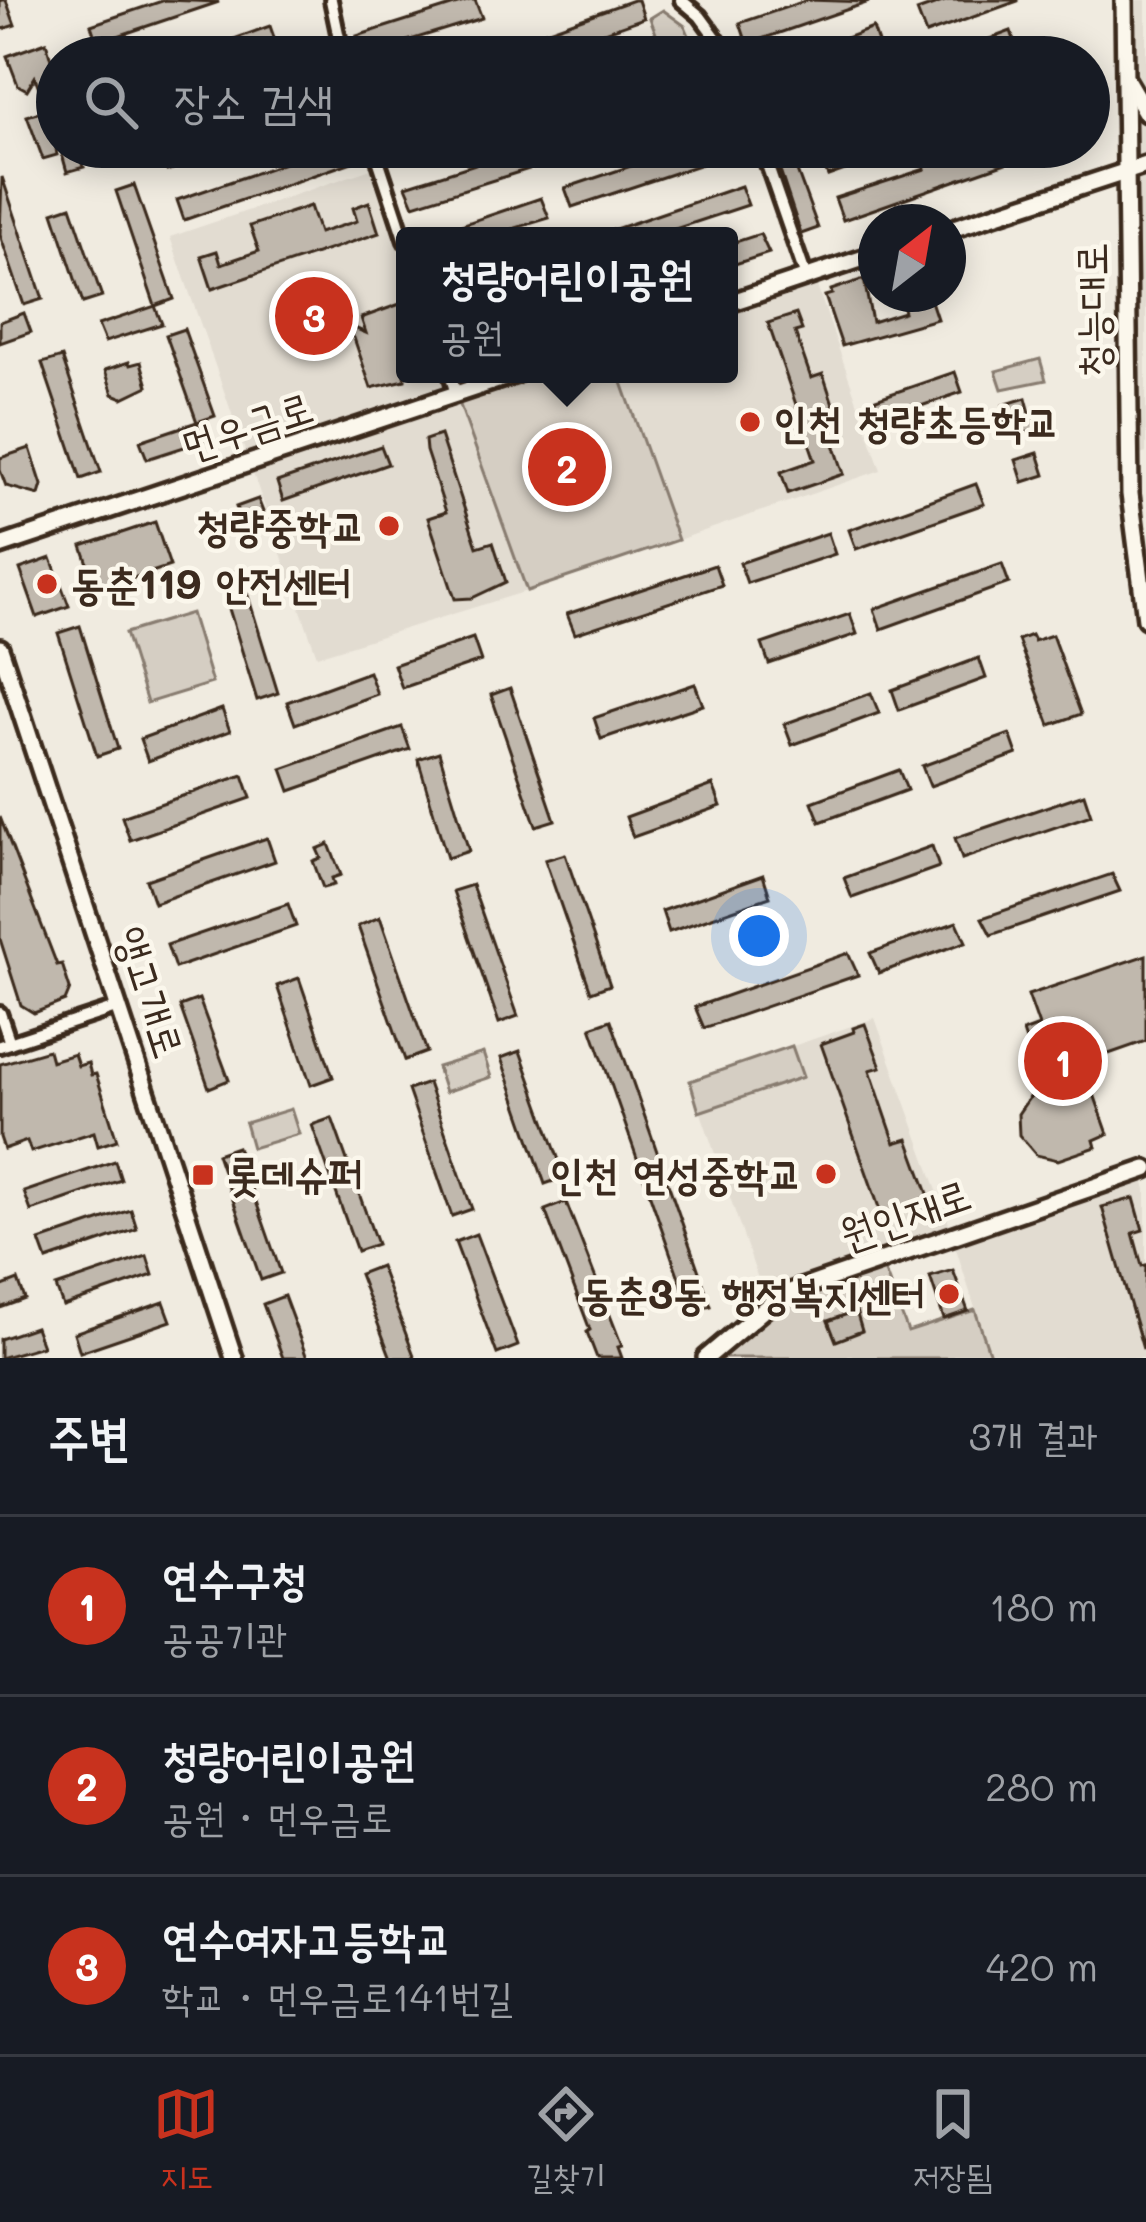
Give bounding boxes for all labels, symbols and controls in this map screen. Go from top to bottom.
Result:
search box [36,36,1110,168]
icon: search [78,69,144,135]
text: 장소 검색 [174,71,333,129]
north arrow [858,204,966,312]
popup [396,227,738,383]
street label: 청능대로 [1062,242,1119,378]
text: 청량어린이공원 [440,247,694,305]
pin: 3 [275,271,353,361]
text: 공원 [440,309,503,360]
street label: 먼우금로 [174,378,319,472]
place label: 인천 청량초등학교 [774,393,1060,448]
marker: 인천 청량초등학교 [737,409,763,435]
pin: 2 [528,422,606,512]
place label: 청량중학교 [196,497,365,552]
marker: 청량중학교 [376,513,402,539]
place label: 동춘119 안전센터 [71,555,351,610]
marker: 동춘119 안전센터 [34,571,60,597]
your location [729,906,789,966]
street label: 앵고개로 [104,919,198,1064]
pin: 1 [1024,1016,1102,1106]
place label: 인천 연성중학교 [550,1145,802,1200]
place label: 롯데슈퍼 [227,1146,362,1201]
marker: 인천 연성중학교 [813,1161,839,1187]
marker: 롯데슈퍼 [190,1162,216,1188]
street label: 원인재로 [832,1165,977,1261]
place label: 동춘3동 행정복지센터 [581,1265,925,1320]
marker: 동춘3동 행정복지센터 [936,1281,962,1307]
text: 주변 [48,1401,130,1468]
text: 3개 결과 [969,1409,1098,1460]
text: 연수구청 [162,1548,307,1606]
text: 1 [78,1580,96,1631]
text: 180 m [989,1580,1098,1631]
text: 공공기관 [162,1610,288,1661]
text: 청량어린이공원 [162,1728,415,1786]
text: 2 [76,1760,98,1811]
text: 280 m [985,1760,1098,1811]
text: 공원 · 먼우금로 [162,1790,392,1841]
text: 연수여자고등학교 [162,1908,452,1966]
text: 3 [75,1940,99,1991]
text: 420 m [986,1940,1098,1991]
text: 학교 · 먼우금로141번길 [162,1970,513,2021]
tab: 지도 [153,2081,219,2199]
tab: 길찾기 [526,2081,606,2199]
tab: 저장됨 [913,2081,993,2199]

